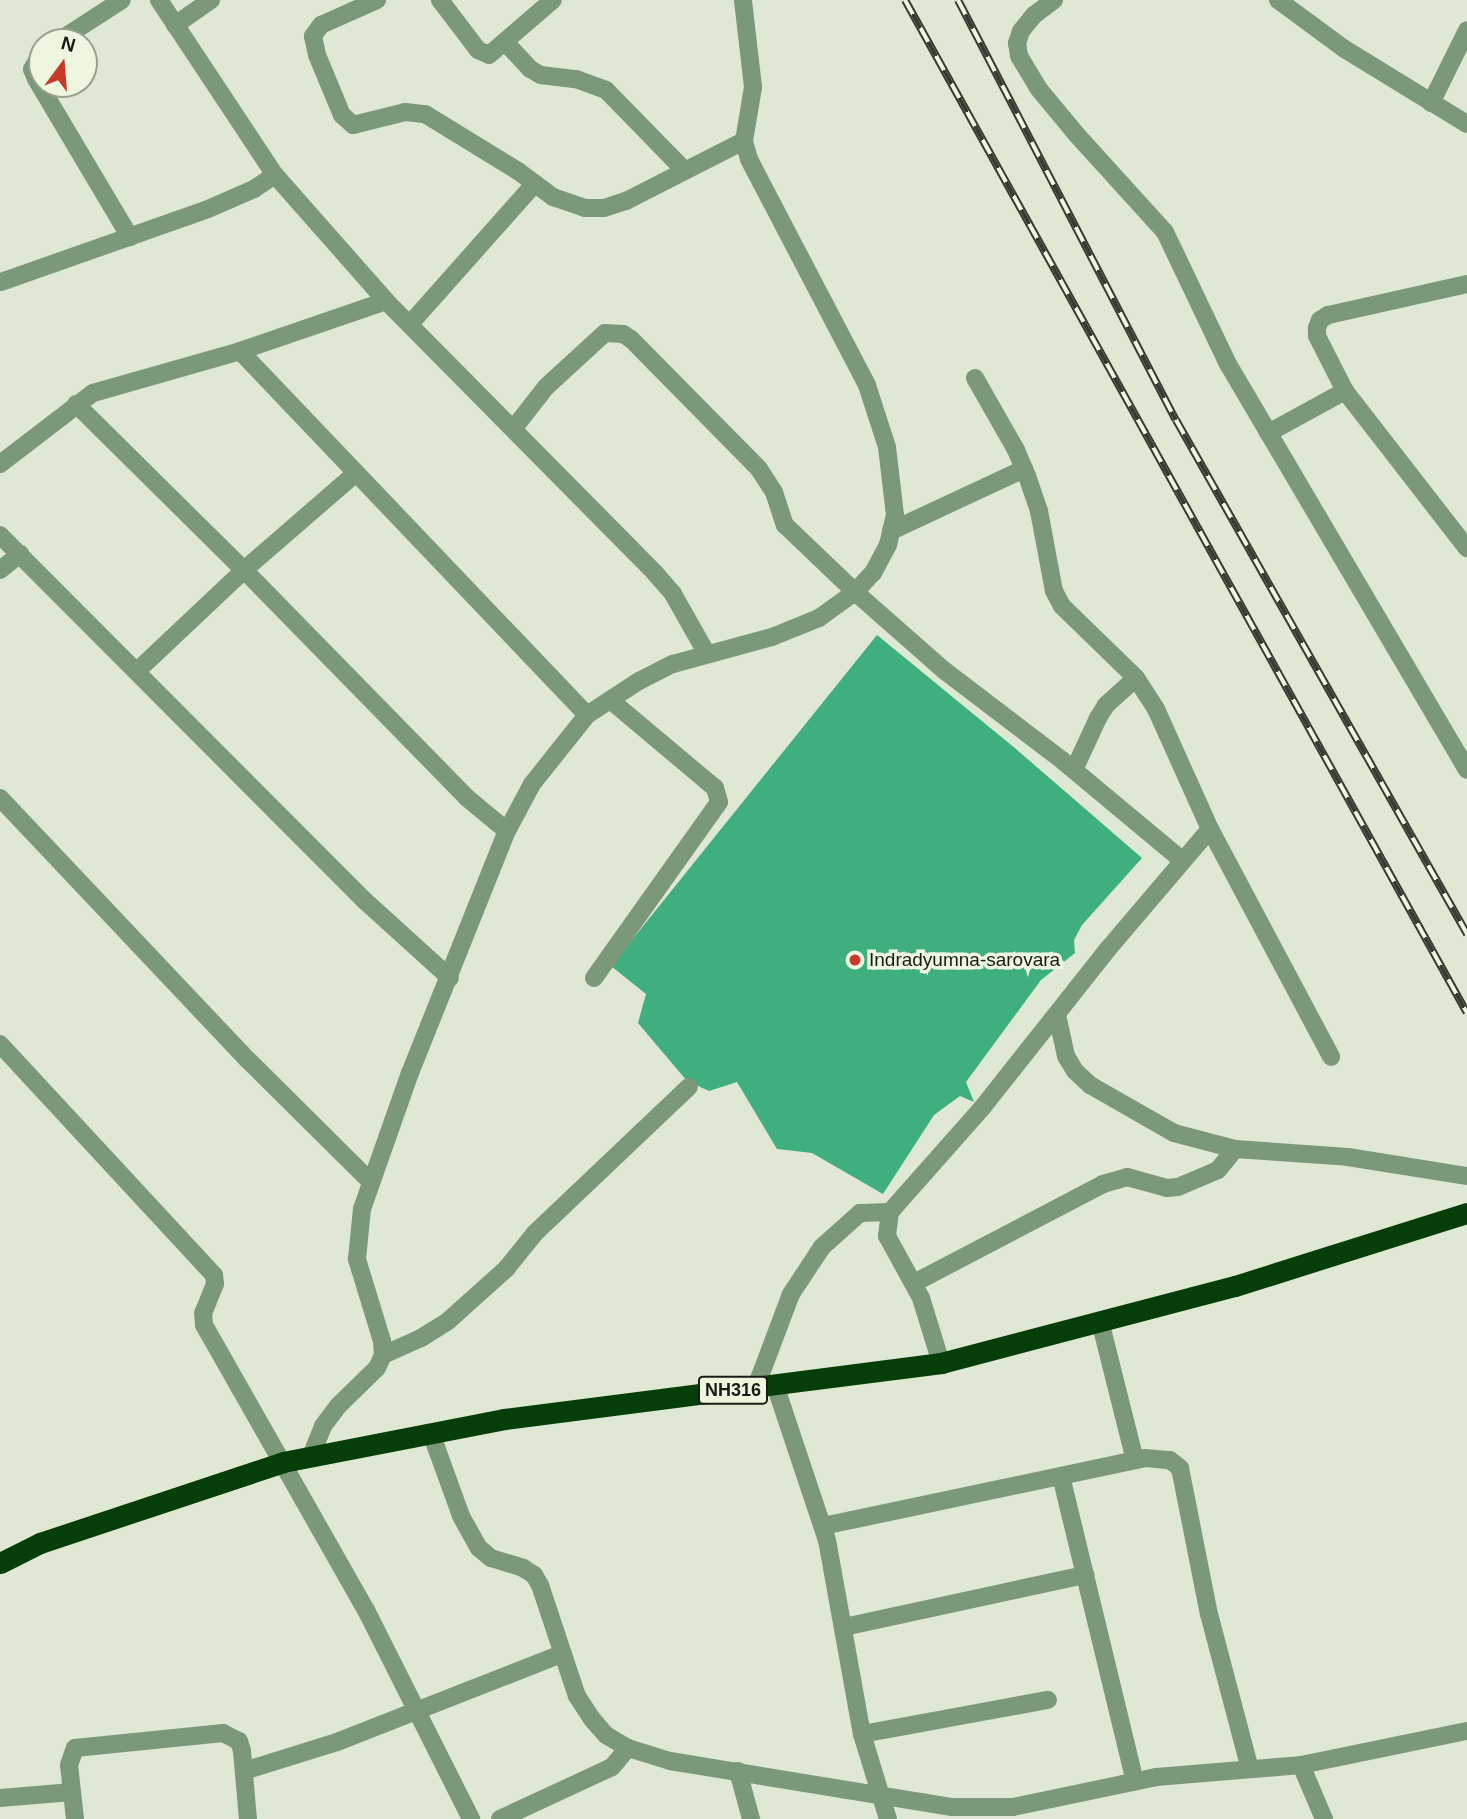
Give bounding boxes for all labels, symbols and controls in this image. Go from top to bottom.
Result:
north arrow [28,28,98,98]
text: N [59,32,78,56]
place label: Indradyumna-sarovara [869,949,1060,971]
marker: Indradyumna-sarovara [847,952,863,968]
road number: NH316 [696,1376,770,1405]

